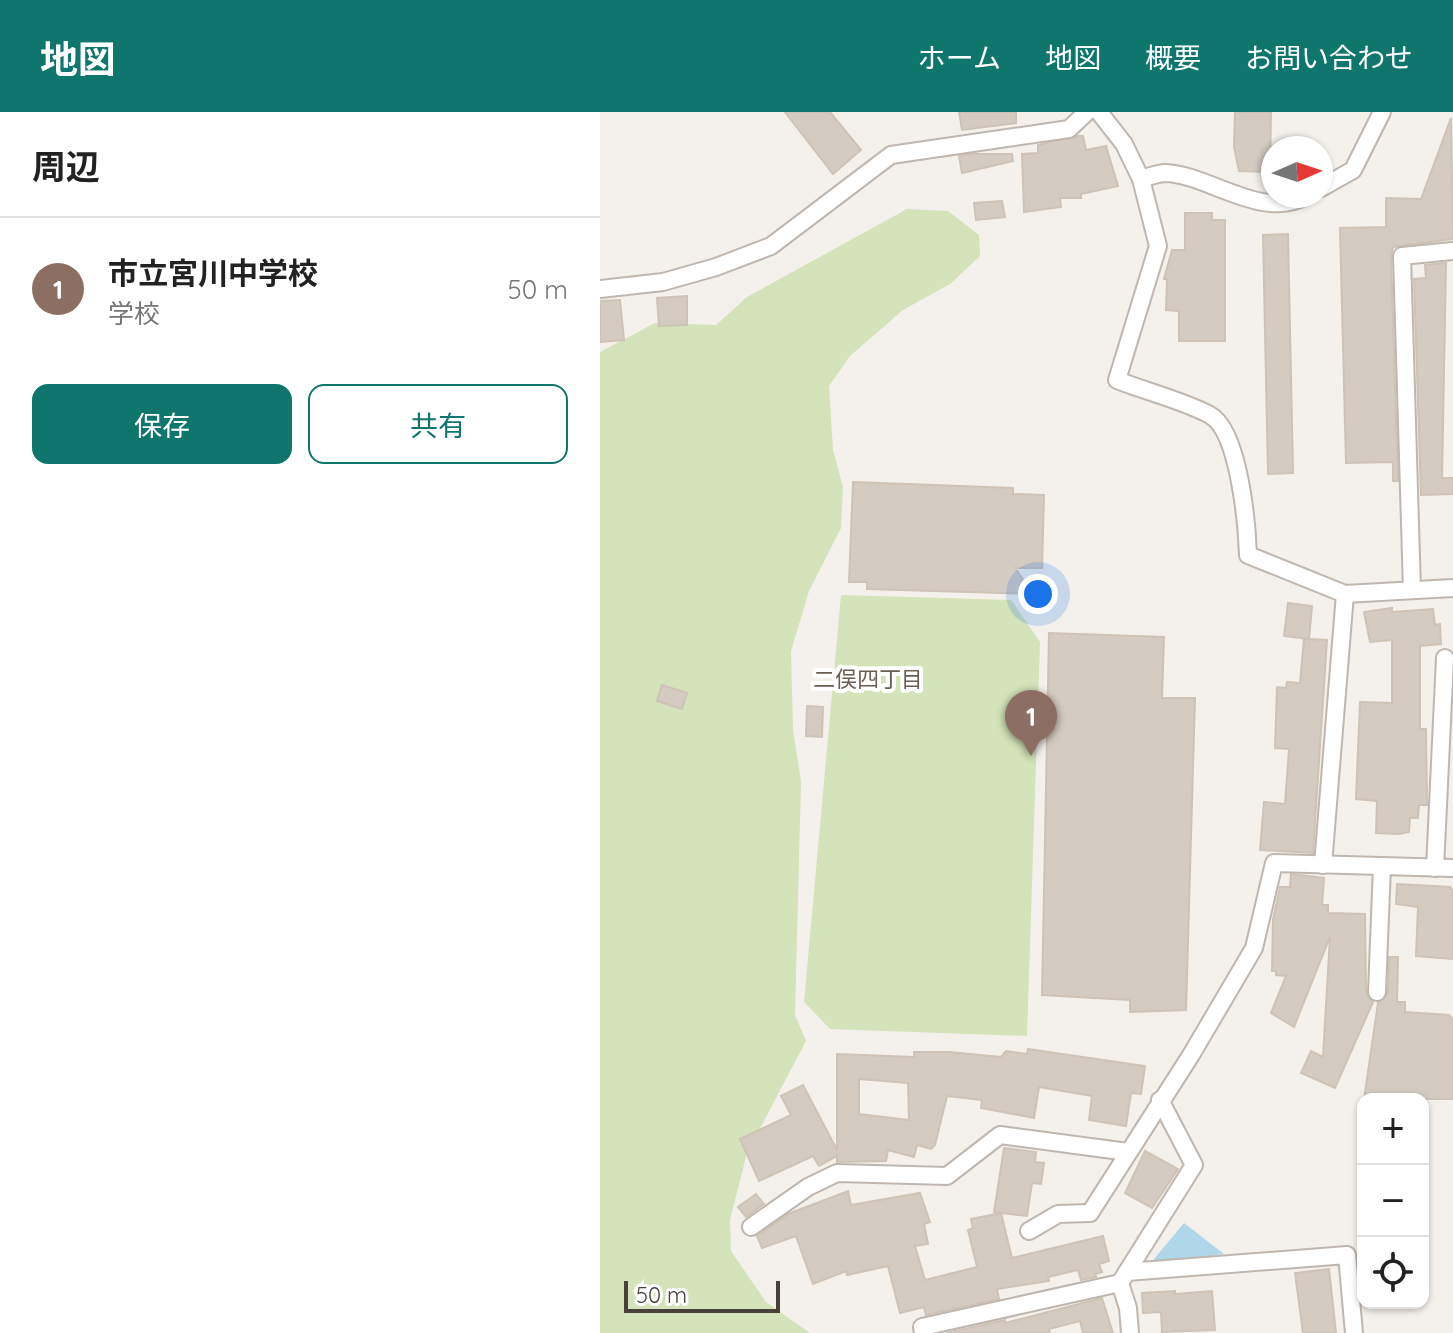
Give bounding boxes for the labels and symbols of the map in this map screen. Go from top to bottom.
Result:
north arrow [1261,136,1333,208]
your location [1018,574,1058,614]
district label: 二俣四丁目 [813,665,923,693]
pin: 1 [1005,690,1057,756]
scale bar [624,1277,780,1313]

